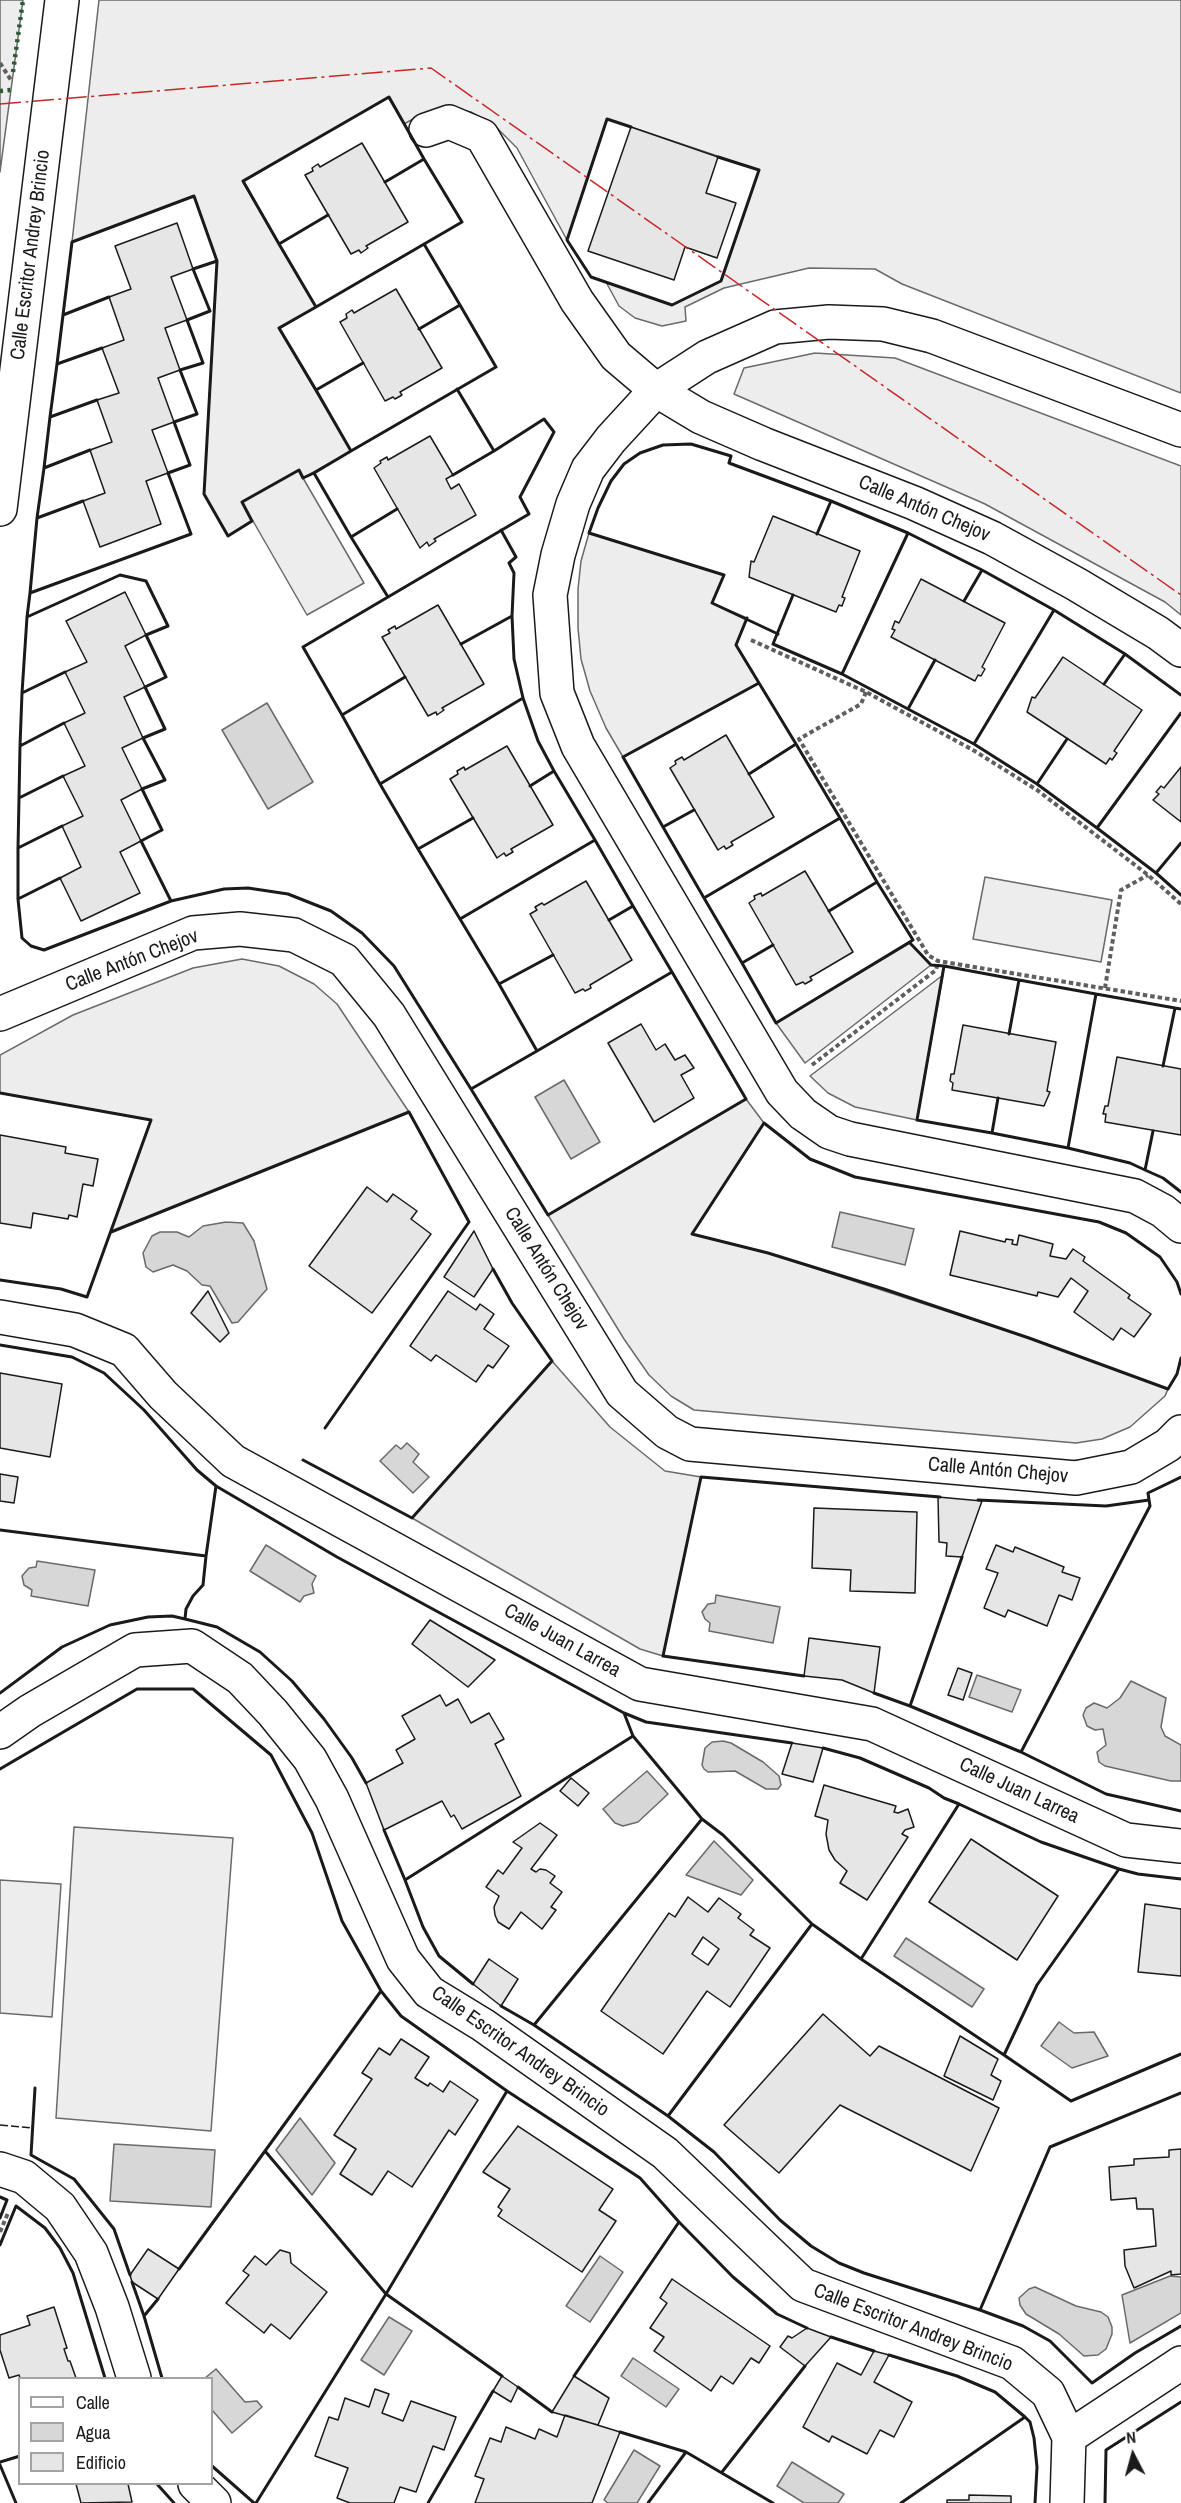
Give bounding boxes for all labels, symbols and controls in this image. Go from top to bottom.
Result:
street label: Calle Escritor Andrey Brincio [6,149,56,361]
street label: Calle Antón Chejov [855,471,993,547]
street label: Calle Antón Chejov [62,925,202,997]
street label: Calle Antón Chejov [499,1203,593,1335]
street label: Calle Antón Chejov [927,1453,1069,1489]
street label: Calle Juan Larrea [500,1599,624,1683]
street label: Calle Juan Larrea [955,1753,1083,1829]
street label: Calle Escritor Andrey Brincio [427,1982,613,2122]
street label: Calle Escritor Andrey Brincio [810,2279,1016,2377]
legend [18,2377,213,2485]
text: Calle [76,2390,110,2415]
text: Agua [76,2420,110,2445]
north arrow [1103,2425,1163,2485]
text: N [1125,2426,1137,2449]
text: Edificio [76,2450,126,2475]

